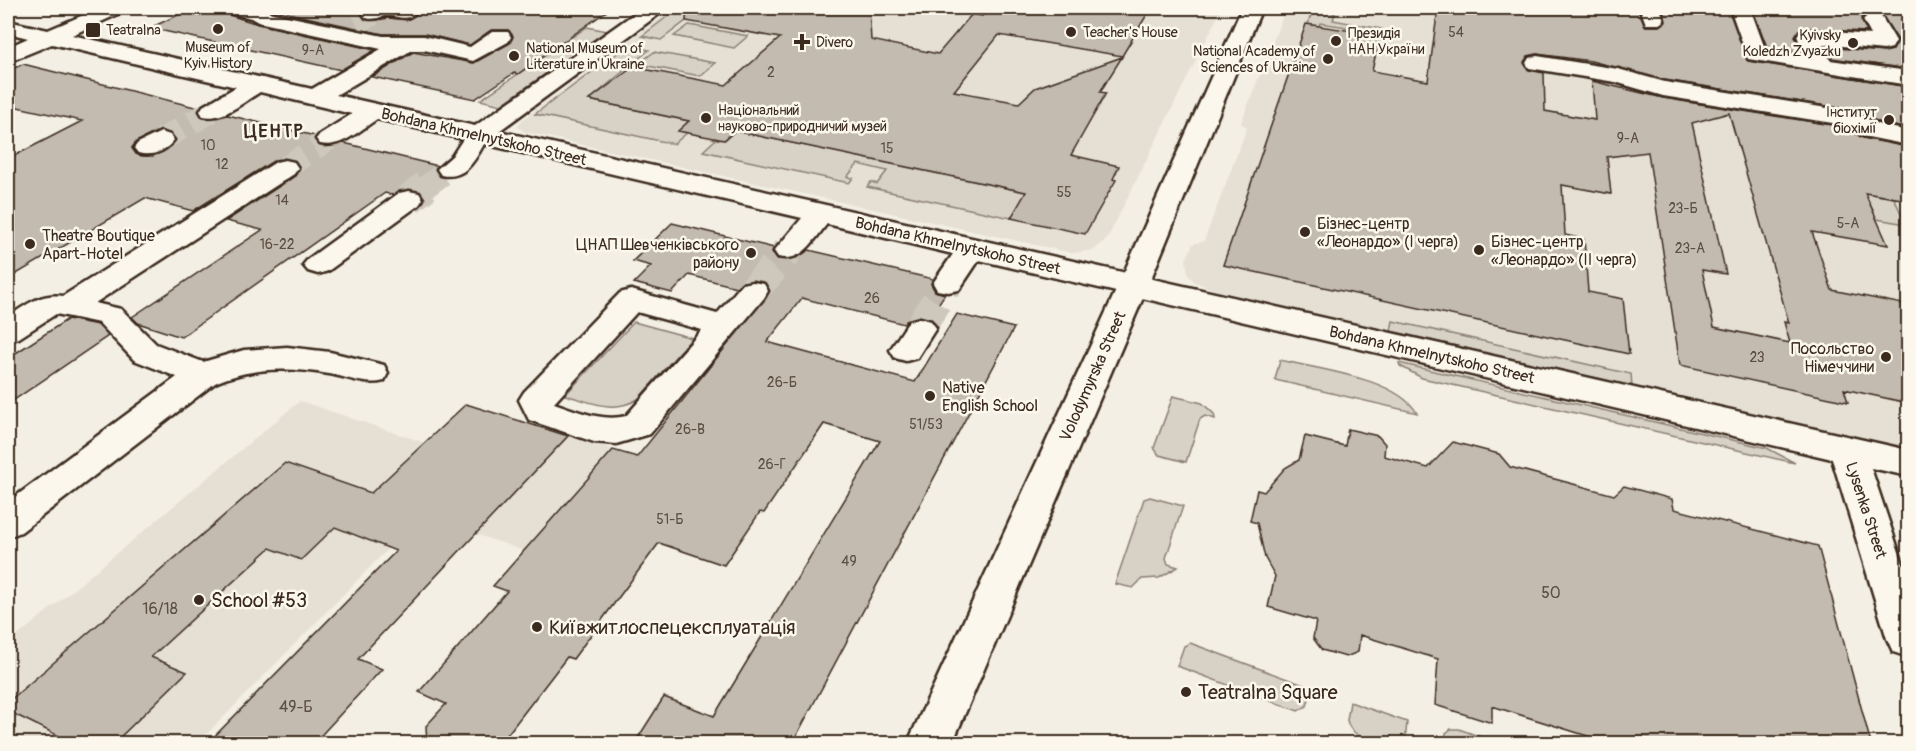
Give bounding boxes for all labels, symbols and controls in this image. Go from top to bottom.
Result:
marker: Teatralna [84,21,102,39]
place label: Teatralna [106,22,161,39]
marker: Museum of Kyiv History [211,22,225,36]
place label: Teacher's House [1083,24,1178,41]
house number: 54 [1448,24,1464,41]
marker: Teacher's House [1064,25,1078,39]
place label: Президія НАН України [1348,25,1425,58]
place label: Kyivsky Koledzh Zvyazku [1743,27,1841,60]
marker: Divero [793,33,811,51]
place label: Divero [816,34,854,51]
marker: Президія НАН України [1329,34,1343,48]
marker: Kyivsky Koledzh Zvyazku [1846,36,1860,50]
place label: Museum of Kyiv History [184,39,252,72]
place label: National Museum of Literature in Ukraine [526,40,645,73]
house number: 9-А [302,42,324,59]
place label: National Academy of Sciences of Ukraine [1193,43,1316,76]
marker: National Museum of Literature in Ukraine [507,49,521,63]
marker: National Academy of Sciences of Ukraine [1321,52,1335,66]
house number: 2 [767,64,775,81]
place label: Національний науково-природничий музей [718,102,887,135]
street label: Bohdana Khmelnytskoho Street [379,104,589,171]
place label: Інститут біохімії [1826,104,1877,137]
marker: Національний науково-природничий музей [699,111,713,125]
marker: Інститут біохімії [1882,113,1896,127]
district label: ЦЕНТР [244,120,304,143]
house number: 9-А [1617,130,1639,147]
house number: 10 [200,137,216,154]
house number: 15 [880,140,894,157]
house number: 12 [215,156,229,173]
house number: 55 [1056,184,1072,201]
house number: 14 [275,192,289,209]
house number: 23-Б [1668,200,1698,217]
street label: Bohdana Khmelnytskoho Street [853,213,1063,280]
place label: Бізнес-центр «Леонардо» (I черга) [1317,214,1459,252]
house number: 5-А [1837,215,1859,232]
marker: Бізнес-центр «Леонардо» (I черга) [1298,225,1312,239]
place label: Theatre Boutique Apart-Hotel [42,226,155,264]
place label: Бізнес-центр «Леонардо» (II черга) [1491,232,1637,270]
place label: ЦНАП Шевченківського району [576,235,739,273]
house number: 16-22 [259,236,295,253]
marker: Theatre Boutique Apart-Hotel [23,237,37,251]
house number: 23-А [1675,240,1705,257]
marker: Бізнес-центр «Леонардо» (II черга) [1472,243,1486,257]
marker: ЦНАП Шевченківського району [744,246,758,260]
house number: 26 [864,290,880,307]
street label: Volodymyrska Street [1055,308,1131,444]
street label: Bohdana Khmelnytskoho Street [1327,322,1537,389]
place label: Посольство Німеччини [1791,339,1874,377]
house number: 23 [1749,349,1765,366]
marker: Посольство Німеччини [1879,350,1893,364]
house number: 26-Б [767,374,797,391]
place label: Native English School [942,378,1038,416]
marker: Native English School [923,389,937,403]
house number: 51/53 [909,416,943,433]
house number: 26-В [675,421,705,438]
house number: 26-Г [758,456,786,473]
street label: Lysenka Street [1841,459,1891,562]
house number: 51-Б [656,511,684,528]
house number: 49 [841,553,857,570]
house number: 50 [1541,583,1561,603]
place label: School #53 [211,588,307,613]
marker: School #53 [192,593,206,607]
house number: 16/18 [142,599,178,619]
place label: Київжитлоспецексплуатація [549,615,795,640]
marker: Київжитлоспецексплуатація [530,620,544,634]
place label: Teatralna Square [1198,680,1338,705]
marker: Teatralna Square [1179,685,1193,699]
house number: 49-Б [279,697,313,717]

